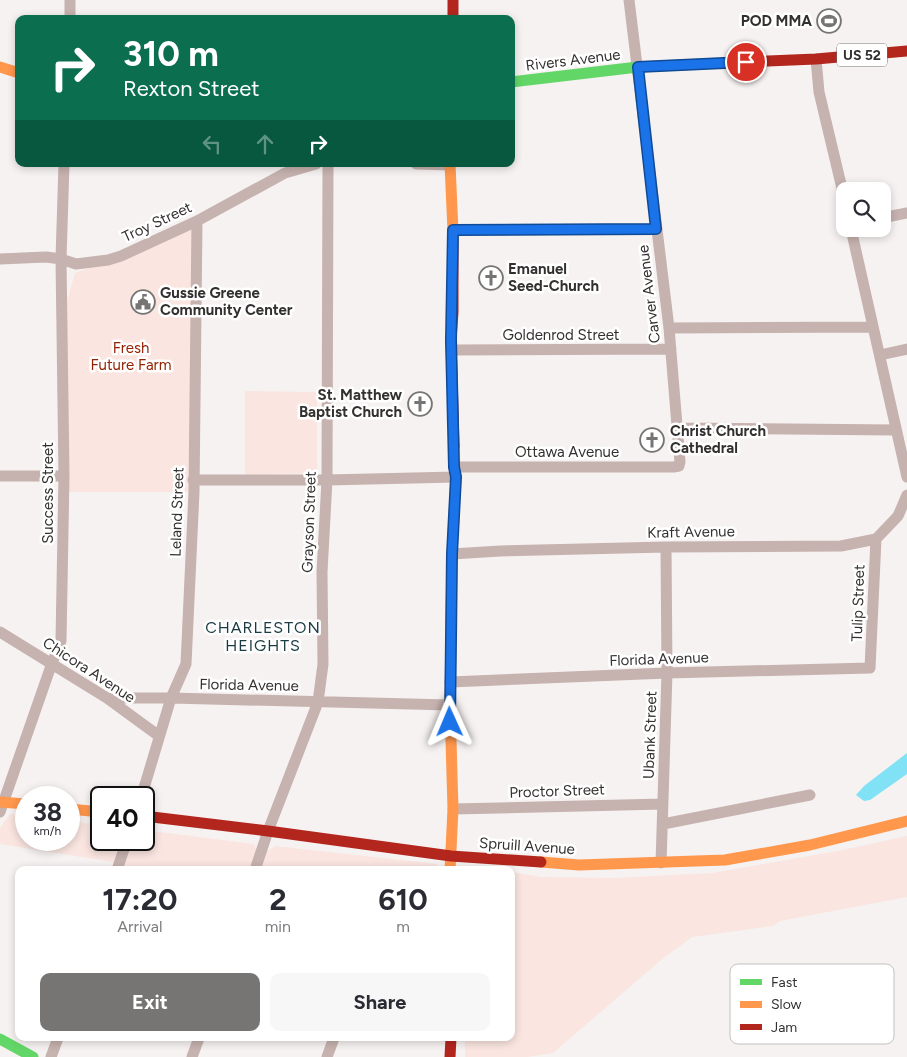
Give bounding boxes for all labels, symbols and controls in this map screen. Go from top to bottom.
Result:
sports icon: POD MMA [816,8,842,34]
place label: POD MMA [741,12,812,30]
text: 310 m [123,33,219,75]
icon: right [40,35,105,100]
pin [725,41,767,83]
road number: US 52 [837,44,887,66]
street label: Rivers Avenue [525,45,621,75]
icon: arrive [732,48,760,76]
text: Rexton Street [123,75,259,102]
icon: left [198,130,226,158]
icon: ahead [251,130,279,158]
icon: right [304,130,332,158]
map controls [836,182,891,237]
button: search [836,182,891,237]
street label: Troy Street [119,198,195,246]
street label: Carver Avenue [634,244,664,344]
place label: Emanuel Seed-Church [508,260,599,295]
church icon: Emanuel Seed-Church [478,265,504,291]
place label: Gussie Greene Community Center [160,284,293,319]
public building icon: Gussie Greene Community Center [130,289,156,315]
street label: Goldenrod Street [502,326,620,344]
park label: Fresh Future Farm [91,339,171,374]
place label: St. Matthew Baptist Church [299,386,402,421]
church icon: St. Matthew Baptist Church [407,391,433,417]
place label: Christ Church Cathedral [670,422,766,457]
church icon: Christ Church Cathedral [639,427,665,453]
street label: Success Street [39,442,57,544]
street label: Ottawa Avenue [515,443,619,461]
street label: Leland Street [166,466,188,557]
street label: Grayson Street [298,471,320,573]
street label: Kraft Avenue [647,522,735,542]
street label: Tulip Street [848,564,868,642]
district label: CHARLESTON HEIGHTS [205,618,321,655]
street label: Chicora Avenue [39,633,139,707]
street label: Florida Avenue [609,648,709,670]
street label: Florida Avenue [199,675,299,695]
street label: Ubank Street [639,690,661,779]
position arrow [423,695,475,747]
street label: Proctor Street [509,780,605,802]
speed limit sign: 40 [90,786,155,851]
text: 38 [33,797,62,827]
text: km/h [34,824,61,838]
street label: Spruill Avenue [478,834,576,858]
text: 17:20 [102,881,177,918]
text: 2 [269,881,287,918]
text: 610 [378,881,428,918]
text: Arrival [117,917,162,936]
text: min [265,917,291,936]
text: m [396,917,410,936]
legend [730,964,894,1044]
button: Exit [40,973,260,1031]
button: Share [270,973,490,1031]
text: Fast [771,974,797,991]
text: Slow [771,996,802,1013]
text: Jam [771,1019,797,1036]

